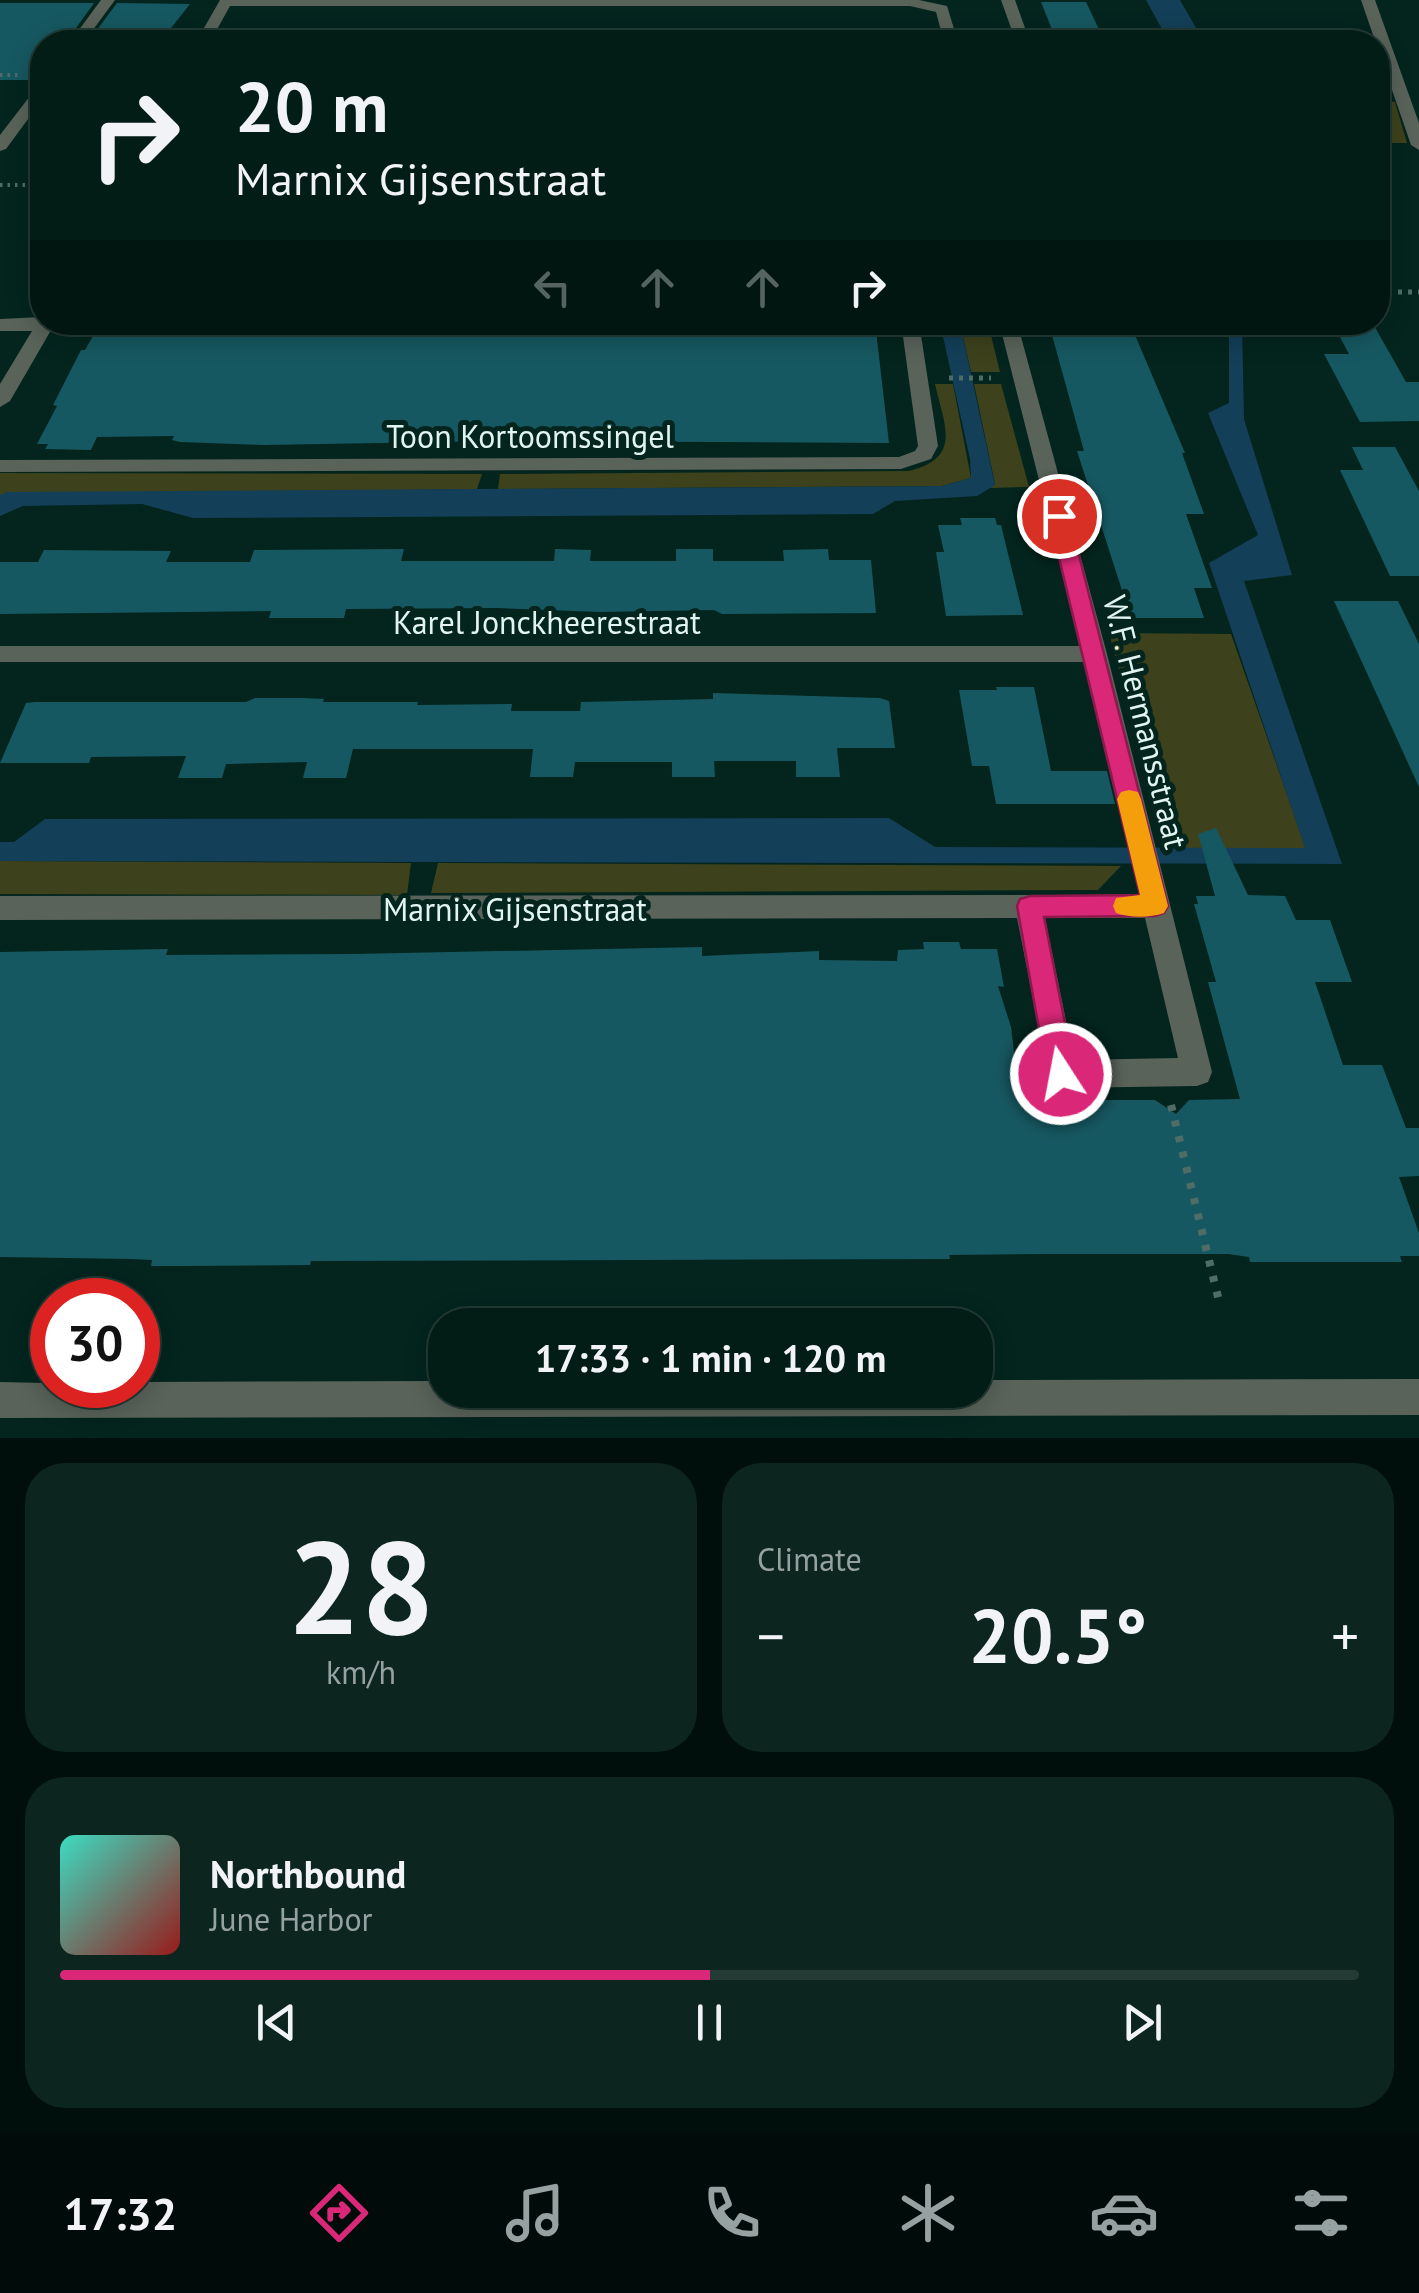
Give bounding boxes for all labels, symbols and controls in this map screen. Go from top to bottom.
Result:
text: 20 m [235,61,388,151]
icon: right [70,70,200,200]
text: Marnix Gijsenstraat [235,149,606,207]
icon: left [525,260,580,315]
icon: ahead [630,260,685,315]
icon: ahead [735,260,790,315]
icon: right [840,260,895,315]
street label: Toon Kortoomssingel [386,415,674,457]
pin [1017,474,1102,559]
icon: arrive [1032,489,1087,544]
street label: W.F. Hermansstraat [1094,591,1198,853]
street label: Karel Jonckheerestraat [393,601,701,643]
street label: Marnix Gijsenstraat [383,888,647,930]
position arrow [1009,1022,1113,1126]
speed limit sign: 30 [30,1278,160,1408]
text: 17:33 · 1 min · 120 m [535,1333,886,1382]
text: 28 [287,1502,435,1670]
text: Climate [757,1538,862,1580]
text: 20.5° [969,1587,1147,1684]
text: − [757,1600,785,1671]
text: + [1331,1600,1359,1671]
text: km/h [326,1651,396,1693]
text: Northbound [210,1849,406,1898]
text: June Harbor [210,1898,372,1940]
icon: previous [249,1995,304,2050]
icon: pause [682,1995,737,2050]
icon: next [1115,1995,1170,2050]
icon: directions [304,2178,374,2248]
icon: music [500,2178,570,2248]
icon: phone [697,2178,767,2248]
icon: climate [893,2178,963,2248]
icon: car [1089,2178,1159,2248]
icon: filters [1286,2178,1356,2248]
text: 17:32 [63,2184,177,2242]

